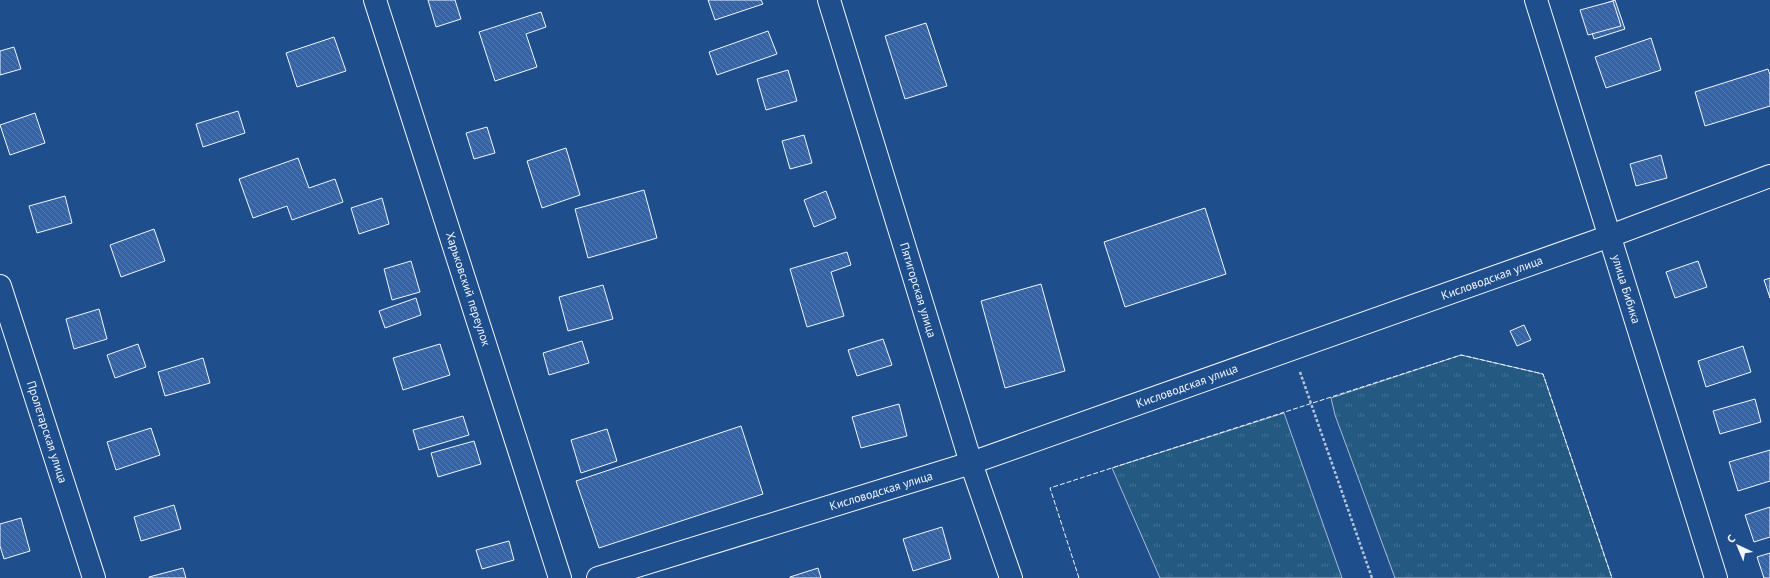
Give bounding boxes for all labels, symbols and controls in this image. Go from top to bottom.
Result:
street label: Харьковский переулок [443,230,494,348]
street label: Пятигорская улица [897,240,940,339]
street label: Кисловодская улица [1439,252,1545,303]
street label: улица Бибика [1609,252,1644,325]
street label: Кисловодская улица [1134,360,1240,411]
street label: Пролетарская улица [24,379,71,485]
street label: Кисловодская улица [827,468,934,513]
north arrow [1718,526,1758,566]
text: С [1724,532,1738,546]

